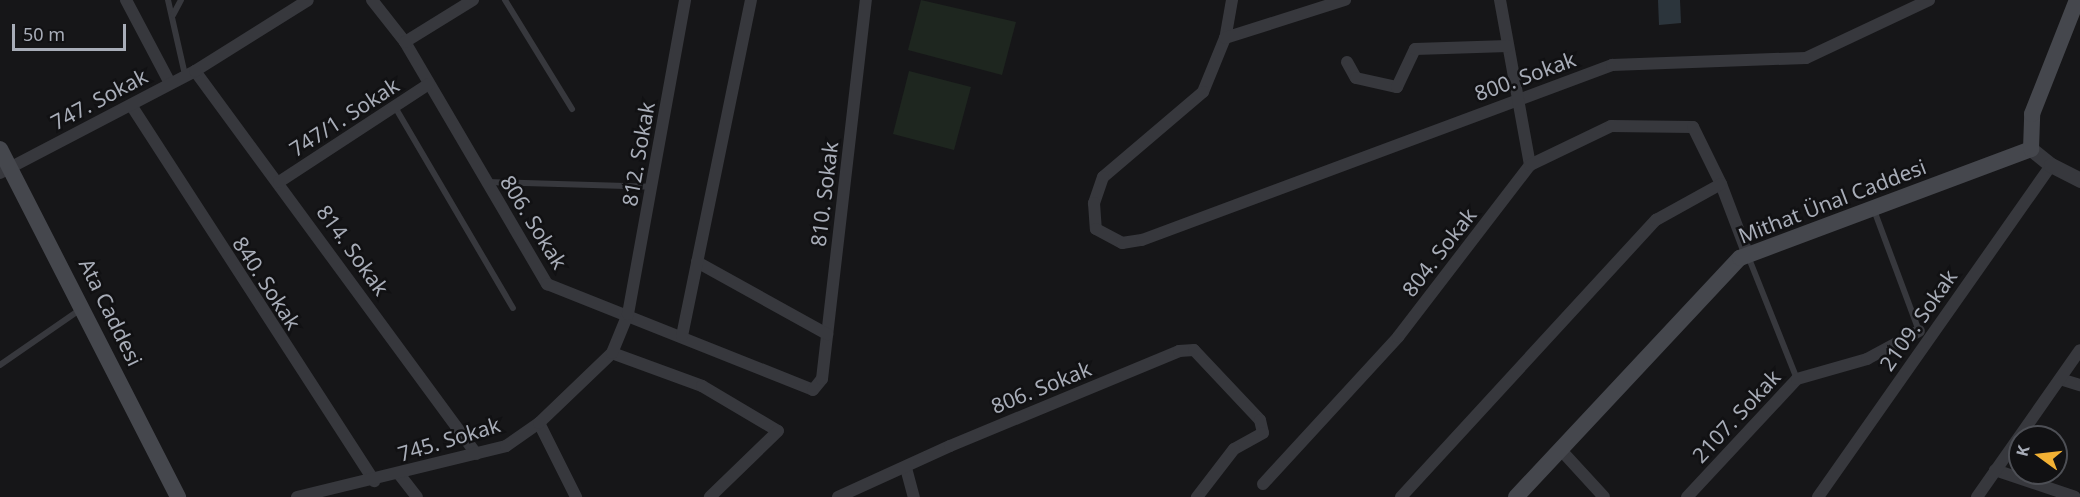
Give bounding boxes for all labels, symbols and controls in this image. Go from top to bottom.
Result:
scale bar [15,12,129,50]
text: 50 m [23,22,65,46]
street label: 800. Sokak [1471,46,1579,106]
street label: 747. Sokak [46,63,152,135]
street label: 747/1. Sokak [285,72,403,162]
street label: 812. Sokak [616,100,660,208]
street label: 810. Sokak [805,140,843,248]
street label: Mithat Ünal Caddesi [1735,154,1929,248]
street label: 806. Sokak [495,171,573,273]
street label: 814. Sokak [312,200,394,300]
street label: 804. Sokak [1397,203,1481,301]
street label: 840. Sokak [228,232,306,334]
street label: Ata Caddesi [74,254,148,370]
street label: 2109. Sokak [1874,265,1962,375]
street label: 806. Sokak [987,356,1095,418]
street label: 2107. Sokak [1687,364,1785,468]
street label: 745. Sokak [395,412,503,466]
north arrow [2008,425,2068,485]
text: K [2011,443,2035,459]

